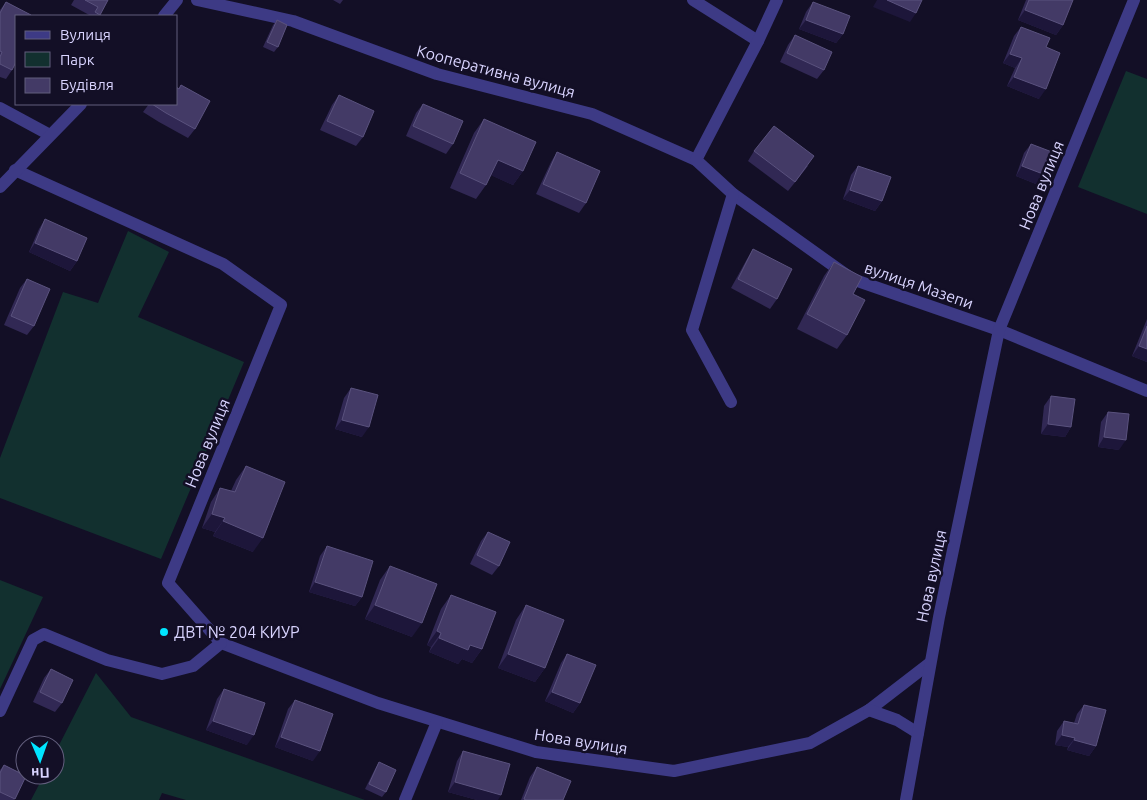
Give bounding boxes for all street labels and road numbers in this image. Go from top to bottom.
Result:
street label: Кооперативна вулиця [415,41,577,101]
street label: Нова вулиця [1015,138,1067,232]
street label: вулиця Мазепи [862,258,976,312]
street label: Нова вулиця [181,396,233,490]
street label: Нова вулиця [912,528,950,624]
street label: Нова вулиця [533,725,629,757]

